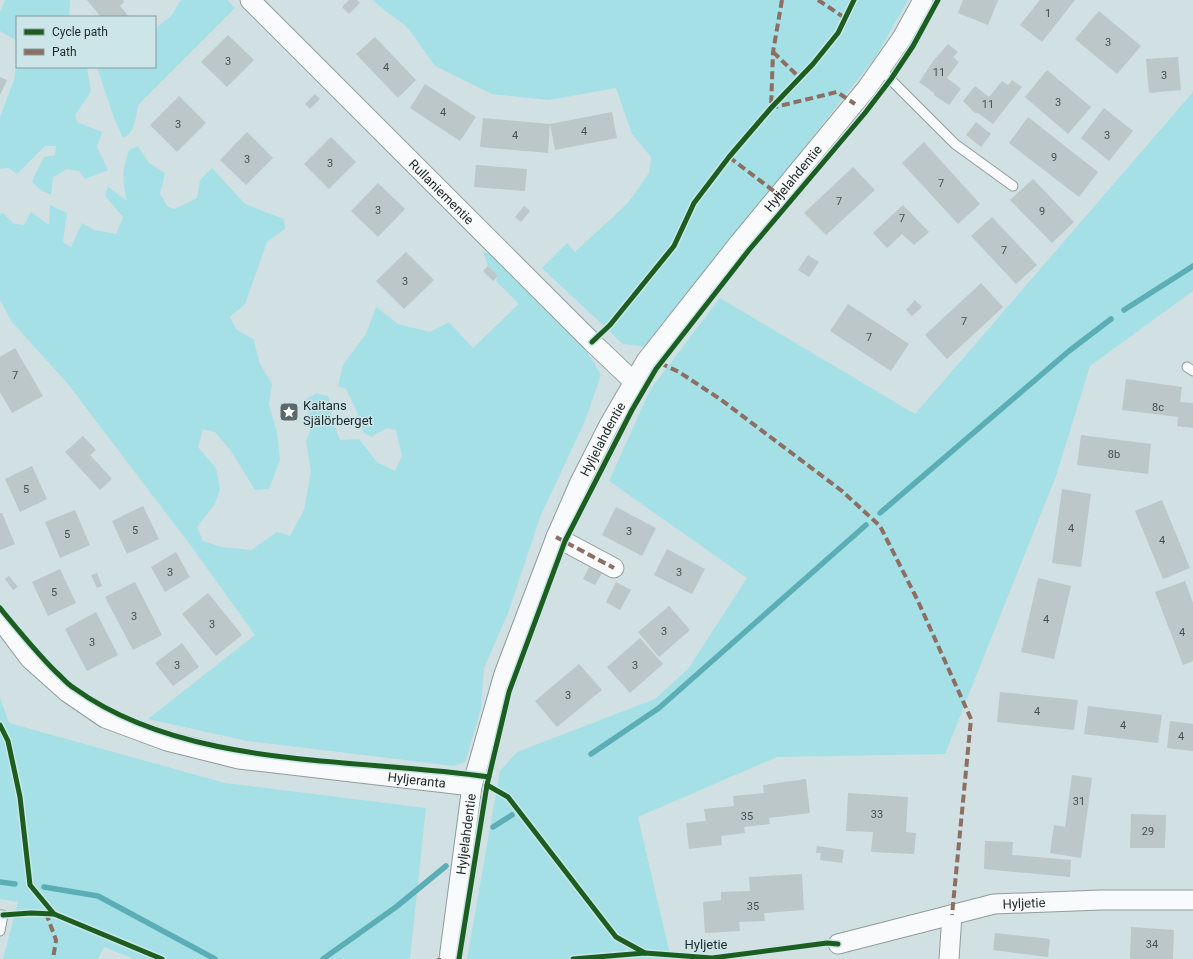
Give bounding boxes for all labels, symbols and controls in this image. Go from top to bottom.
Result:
house number: 1 [1045,7,1051,20]
legend [16,16,156,68]
text: Cycle path [52,25,108,39]
house number: 3 [1105,36,1111,49]
text: Path [52,45,77,59]
house number: 3 [225,55,231,68]
house number: 4 [383,61,389,74]
house number: 11 [933,66,945,79]
house number: 3 [1161,69,1167,82]
house number: 3 [1055,96,1061,109]
house number: 11 [982,98,994,111]
house number: 4 [440,106,446,119]
house number: 3 [175,118,181,131]
house number: 4 [581,125,587,138]
house number: 4 [512,129,518,142]
house number: 3 [1104,129,1110,142]
street label: Hyljelahdentie [761,142,825,214]
house number: 9 [1051,151,1057,164]
house number: 3 [244,153,250,166]
street label: Rullaniementie [406,156,477,227]
house number: 3 [327,157,333,170]
house number: 7 [938,177,944,190]
house number: 7 [836,195,842,208]
house number: 3 [375,204,381,217]
house number: 9 [1039,205,1045,218]
house number: 7 [899,212,905,225]
house number: 7 [1001,244,1007,257]
house number: 3 [402,275,408,288]
house number: 7 [961,315,967,328]
house number: 7 [866,331,872,344]
house number: 7 [12,369,18,382]
place label: Kaitans Själörberget [303,398,373,428]
street label: Hyljelahdentie [577,399,628,479]
place icon: Kaitans Själörberget [278,401,300,423]
house number: 8c [1152,401,1164,414]
house number: 8b [1108,448,1120,461]
house number: 5 [23,483,29,496]
house number: 4 [1068,522,1074,535]
house number: 5 [132,524,138,537]
house number: 3 [626,525,632,538]
house number: 5 [64,528,70,541]
house number: 4 [1159,534,1165,547]
house number: 3 [167,566,173,579]
house number: 3 [676,566,682,579]
house number: 5 [51,586,57,599]
house number: 3 [131,610,137,623]
house number: 4 [1043,613,1049,626]
house number: 3 [209,618,215,631]
house number: 3 [661,625,667,638]
house number: 4 [1179,626,1185,639]
house number: 3 [89,636,95,649]
house number: 3 [174,659,180,672]
house number: 3 [632,659,638,672]
house number: 3 [565,689,571,702]
house number: 4 [1034,705,1040,718]
house number: 4 [1120,719,1126,732]
house number: 4 [1178,730,1184,743]
street label: Hyljeranta [387,769,447,790]
street label: Hyljelahdentie [453,792,478,876]
house number: 31 [1073,795,1085,808]
house number: 33 [871,808,883,821]
house number: 35 [741,810,753,823]
house number: 29 [1142,825,1154,838]
street label: Hyljetie [1002,895,1046,911]
house number: 35 [747,900,759,913]
street label: Hyljetie [685,937,728,952]
house number: 34 [1146,938,1158,951]

